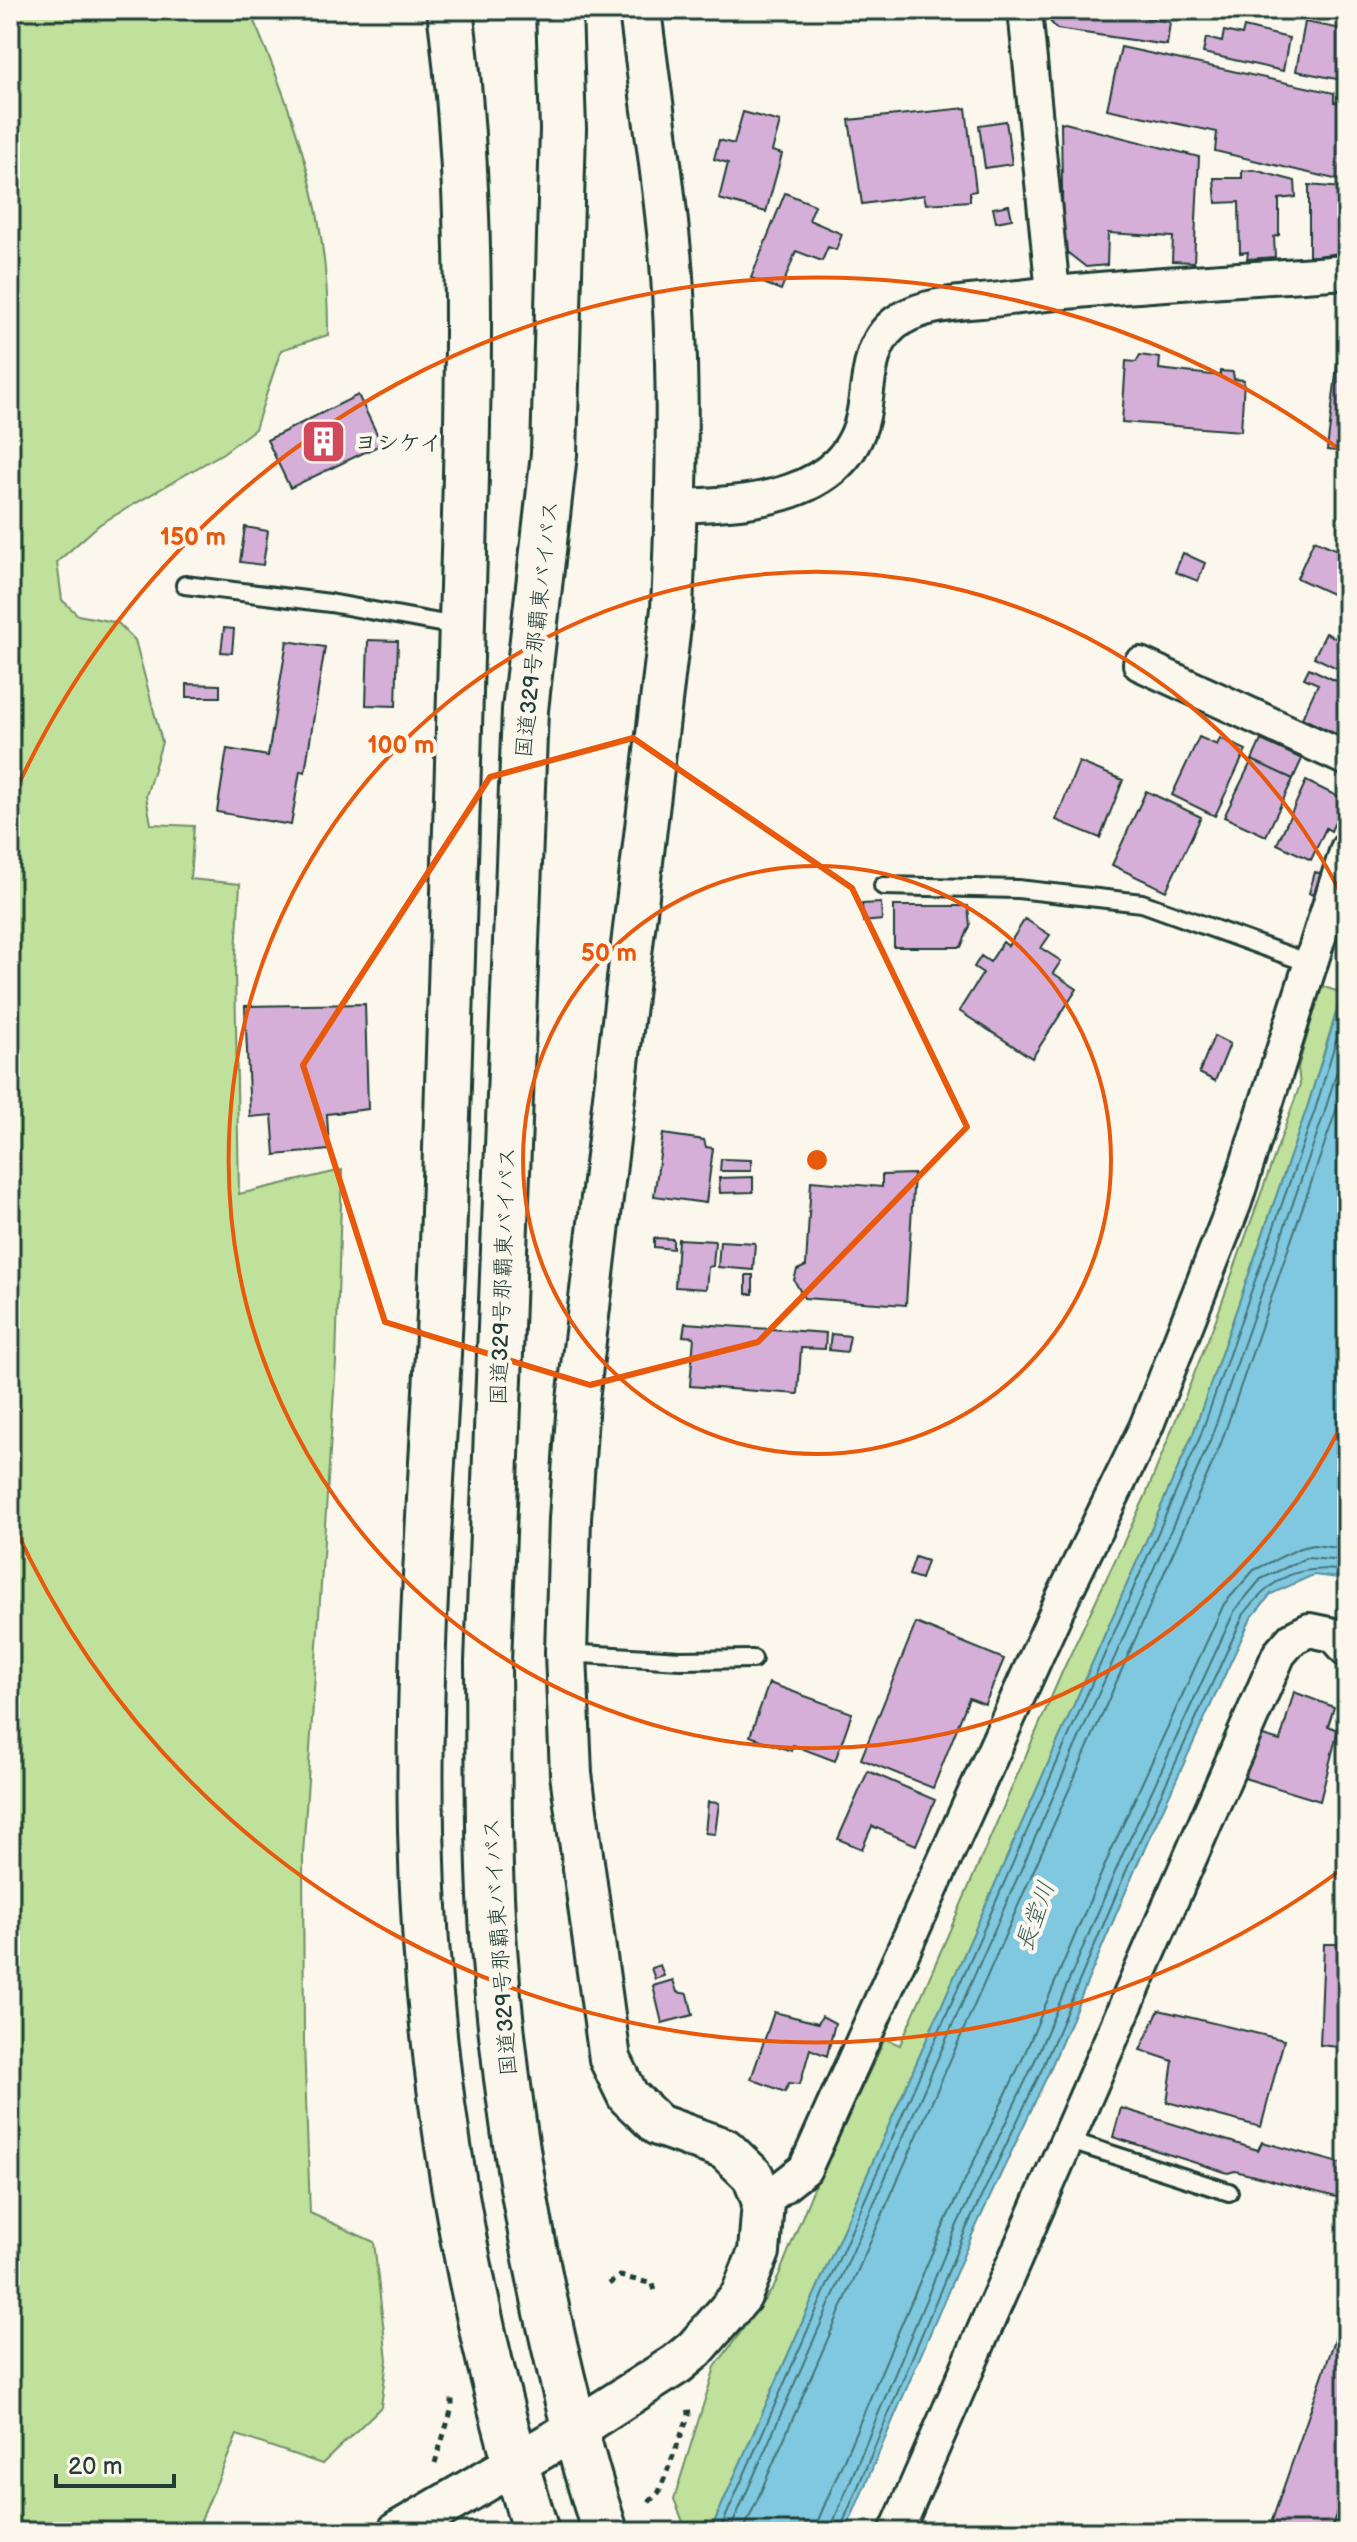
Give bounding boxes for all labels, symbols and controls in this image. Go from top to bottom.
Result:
building icon: ヨシケイ [300,418,348,466]
place label: ヨシケイ [355,430,442,457]
street label: 国道329号那覇東バイパス [511,499,564,759]
text: 150 m [160,523,226,552]
text: 100 m [368,731,434,760]
text: 50 m [581,939,637,968]
street label: 国道329号那覇東バイパス [485,1146,522,1406]
centre of rings [803,1146,831,1174]
street label: 国道329号那覇東バイパス [478,1817,523,2077]
water label: 長堂川 [1010,1877,1061,1955]
scale bar [56,2438,174,2488]
text: 20 m [68,2452,123,2481]

